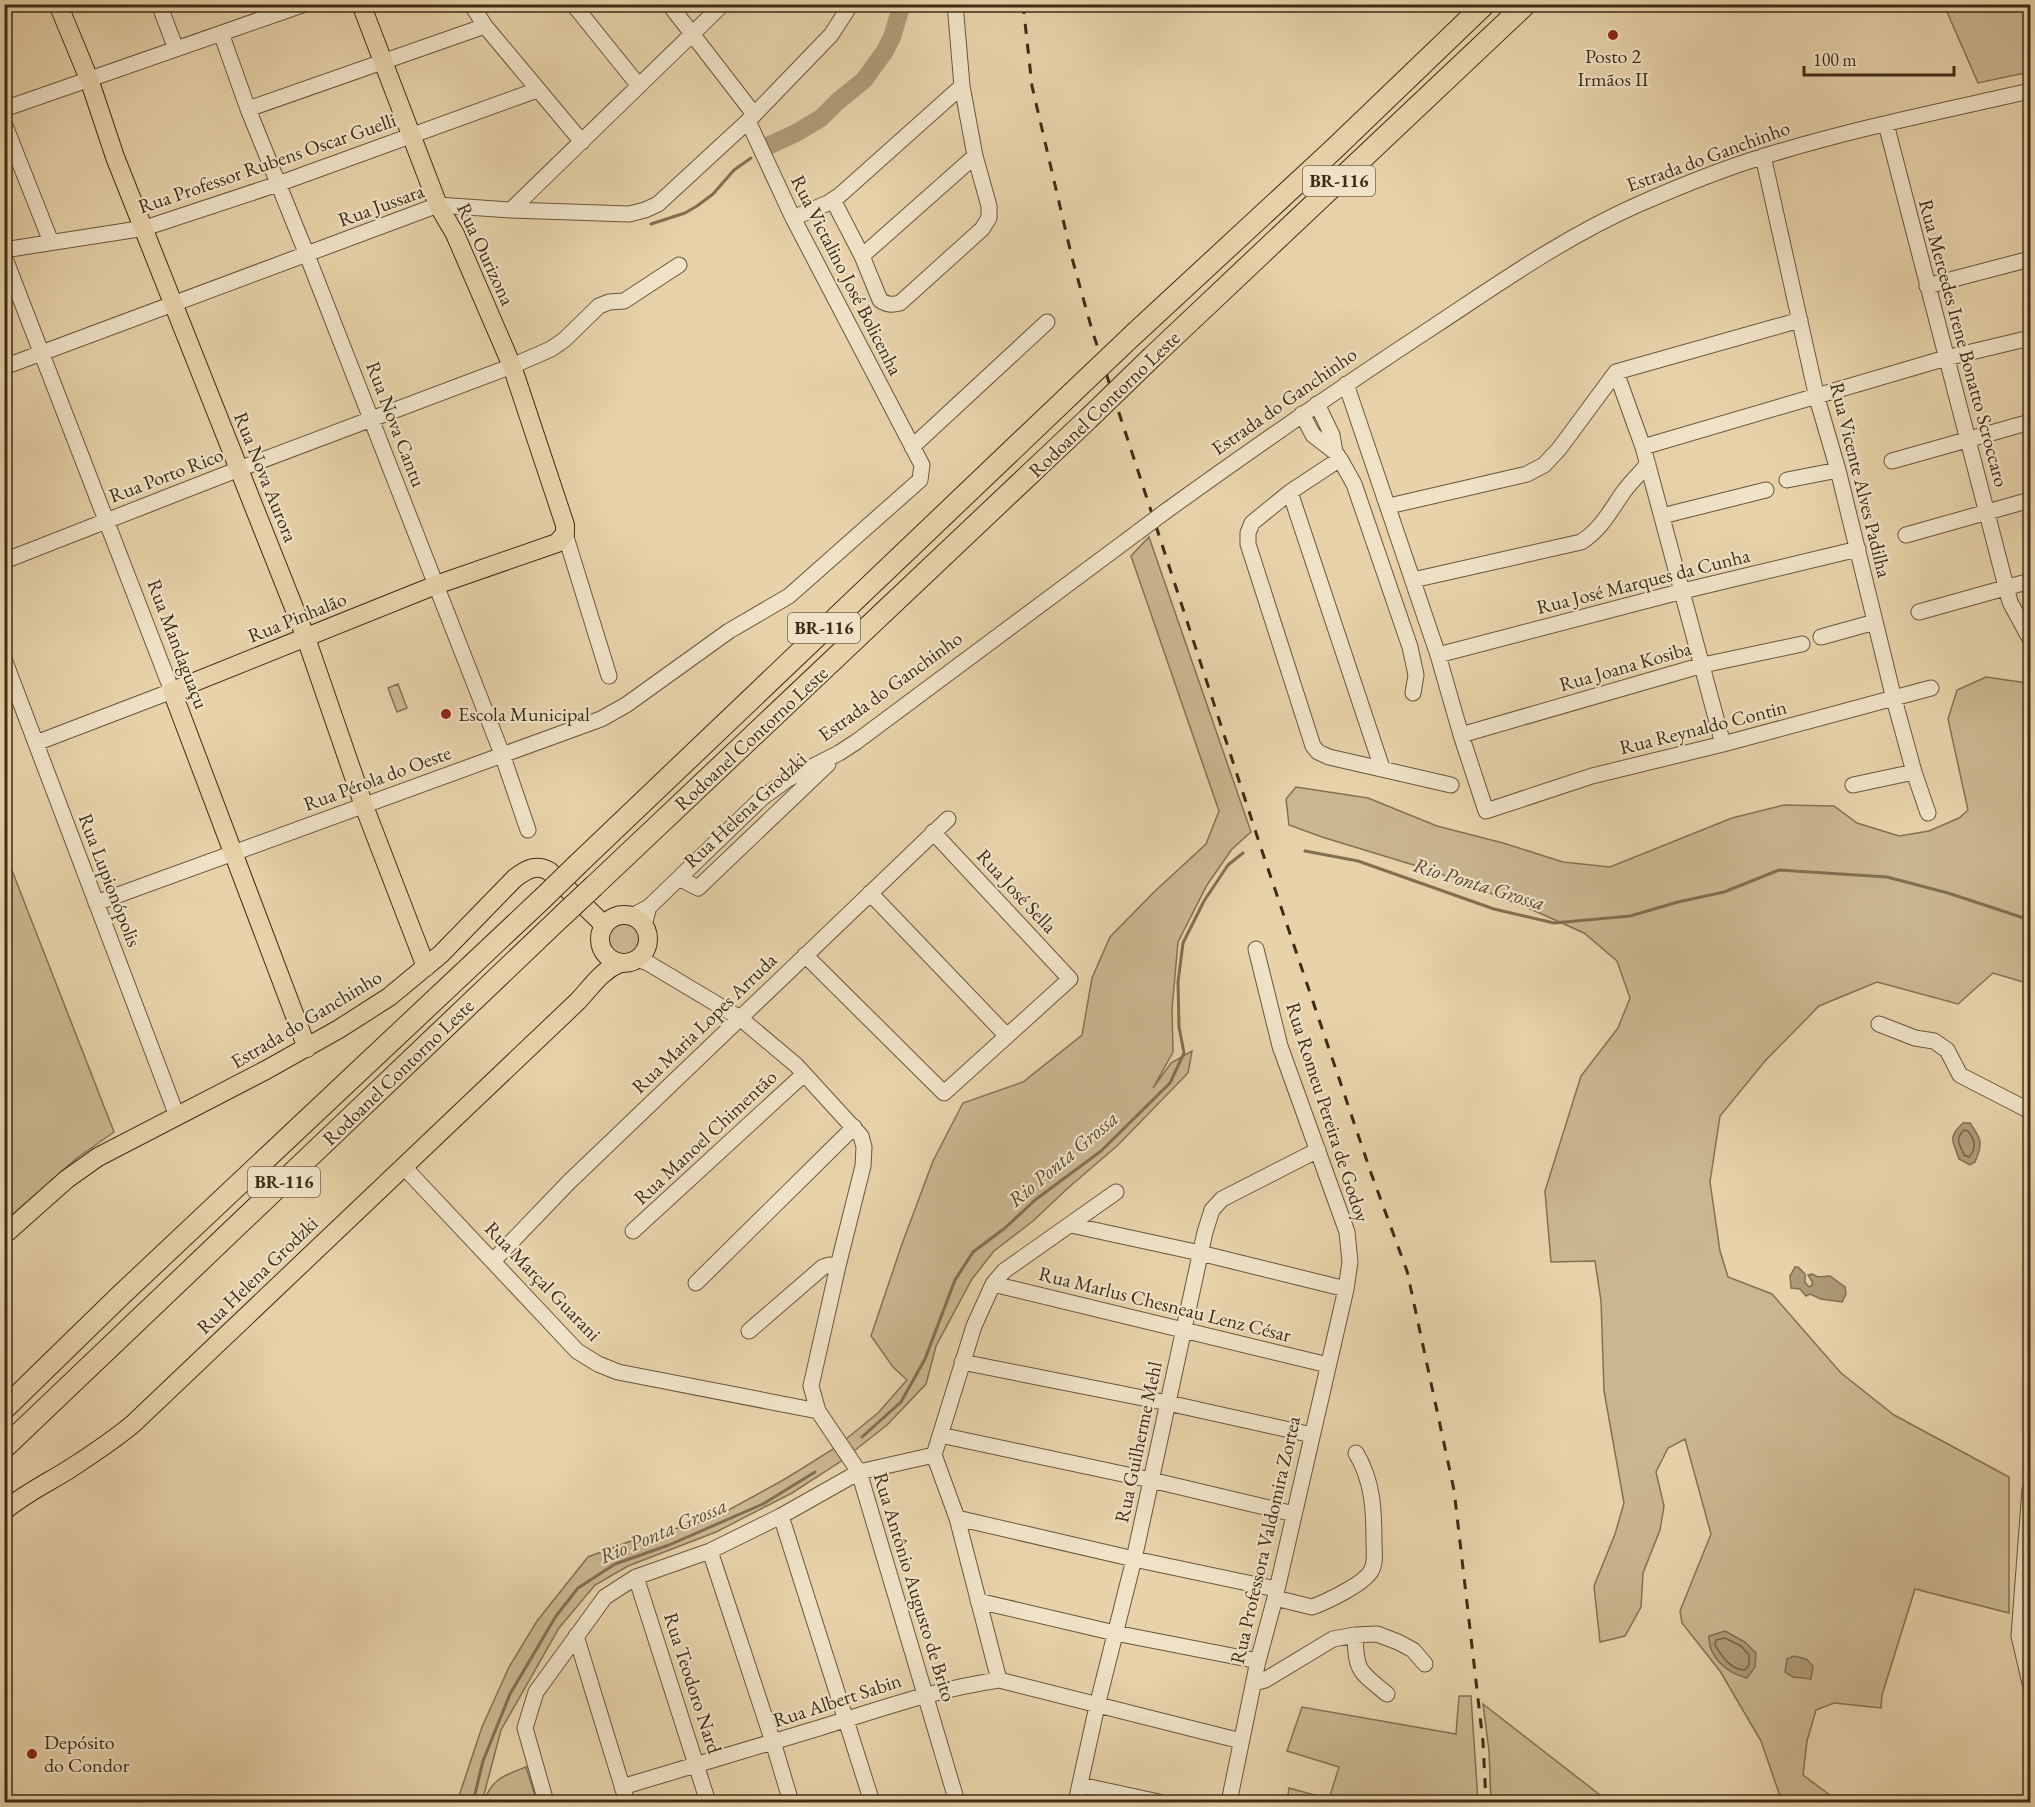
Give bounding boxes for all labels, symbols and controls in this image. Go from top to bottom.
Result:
marker: Posto 2 Irmãos II [1606,28,1620,42]
scale bar [1804,39,1954,77]
place label: Posto 2 Irmãos II [1578,43,1649,92]
text: 100 m [1813,48,1857,71]
street label: Rua Professor Rubens Oscar Guelli [135,107,399,219]
street label: Estrada do Ganchinho [1623,114,1793,198]
road number: BR-116 [1303,166,1375,196]
street label: Rua Victalino José Bolicenha [785,170,909,380]
street label: Rua Jussara [334,177,428,233]
street label: Rua Mercedes Irene Bonatto Scroccaro [1913,196,2015,490]
street label: Rua Ourizona [451,199,521,309]
street label: Rodoanel Contorno Leste [1023,325,1185,483]
street label: Estrada do Ganchinho [1206,341,1362,461]
street label: Rua Nova Cantu [360,358,432,491]
street label: Rua Vicente Alves Padilha [1824,380,1898,580]
street label: Rua Nova Aurora [228,408,304,546]
street label: Rua Porto Rico [105,441,227,509]
street label: Rua José Marques da Cunha [1534,542,1752,620]
street label: Rua Mandaguaçu [141,575,215,713]
street label: Rua Pinhalão [244,585,350,649]
road number: BR-116 [788,613,860,643]
street label: Estrada do Ganchinho [813,625,967,747]
street label: Rua Joana Kosiba [1556,635,1694,697]
street label: Rodoanel Contorno Leste [669,660,833,816]
street label: Rua Reynaldo Contin [1617,694,1790,760]
place label: Escola Municipal [458,701,590,727]
marker: Escola Municipal [439,707,453,721]
street label: Rua Pérola do Oeste [300,739,455,817]
street label: Rua Helena Grodzki [678,746,812,874]
street label: Rua Lupionópolis [73,810,147,950]
street label: Rua José Sella [971,843,1063,939]
water label: Rio Ponta Grossa [1410,851,1548,916]
street label: Rua Maria Lopes Arruda [626,947,782,1099]
street label: Estrada do Ganchinho [226,964,387,1074]
street label: Rodoanel Contorno Leste [317,993,479,1151]
street label: Rua Romeu Pereira de Godoy [1280,999,1376,1225]
street label: Rua Manoel Chimentão [628,1064,782,1210]
water label: Rio Ponta Grossa [1002,1104,1124,1213]
road number: BR-116 [248,1167,320,1197]
street label: Rua Helena Grodzki [191,1210,323,1340]
street label: Rua Marçal Guarani [479,1216,607,1347]
street label: Rua Marlus Chesneau Lenz César [1036,1260,1294,1348]
street label: Rua Guilherme Mehl [1108,1359,1168,1525]
street label: Rua Professora Valdomira Zortea [1224,1414,1306,1666]
street label: Rua Antônio Augusto de Brito [868,1469,962,1705]
water label: Rio Ponta Grossa [595,1492,731,1570]
street label: Rua Teodoro Nard [658,1609,728,1758]
street label: Rua Albert Sabin [769,1667,905,1733]
place label: Depósito do Condor [44,1729,130,1778]
marker: Depósito do Condor [25,1747,39,1761]

